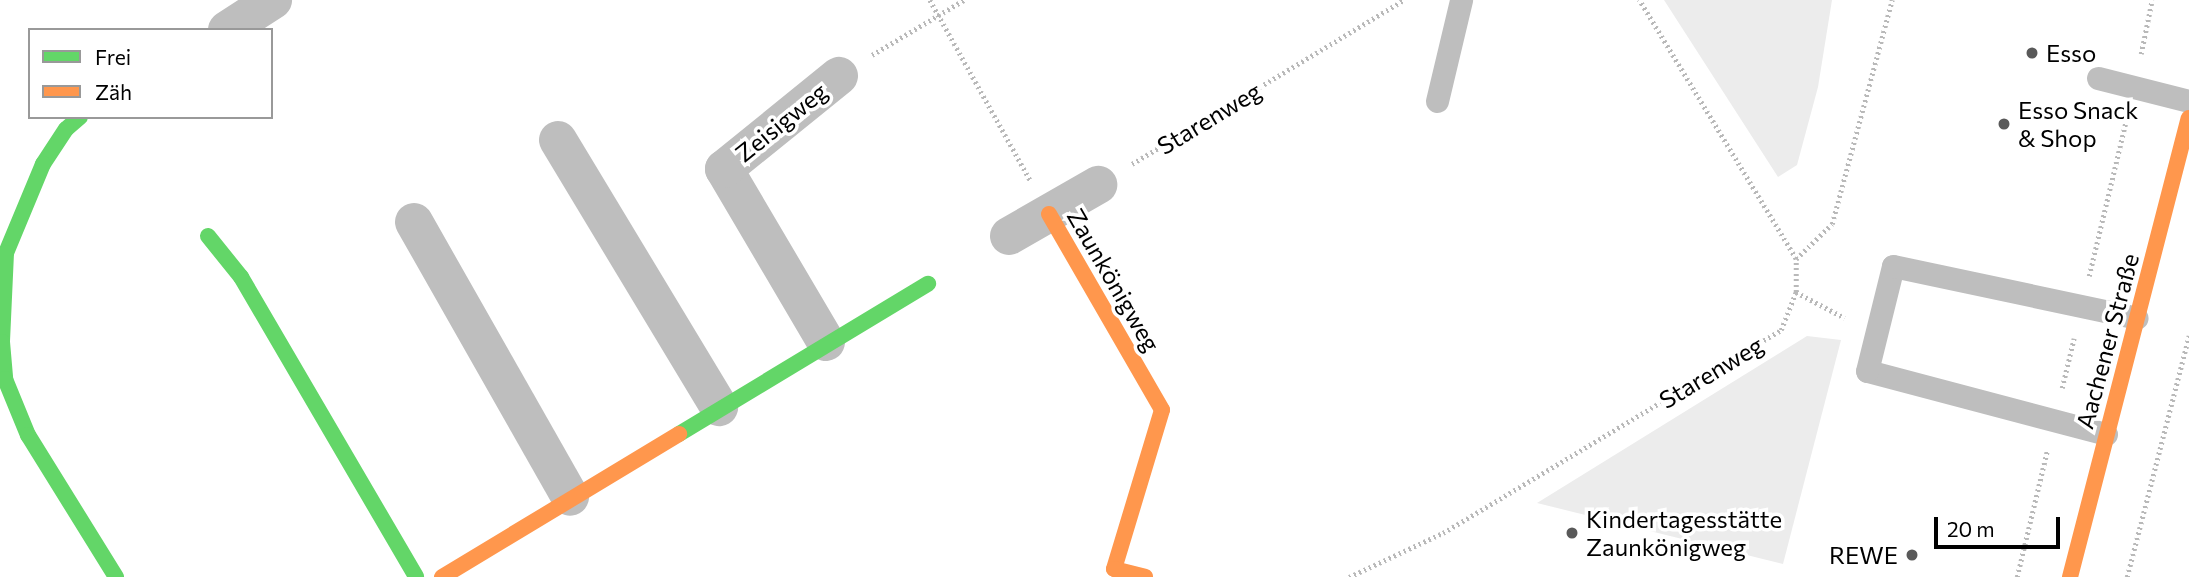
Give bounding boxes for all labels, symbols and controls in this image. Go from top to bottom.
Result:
legend [28,28,273,119]
place label: Esso [2046,39,2096,67]
text: Frei [95,44,131,69]
marker: Esso [2024,45,2040,61]
street label: Zeisigweg [729,76,833,168]
street label: Starenweg [1152,76,1266,160]
text: Zäh [95,79,132,104]
place label: Esso Snack & Shop [2018,96,2138,152]
marker: Esso Snack & Shop [1996,116,2012,132]
street label: Zaunkönigweg [1062,204,1166,356]
street label: Aachener Straße [2070,250,2144,432]
street label: Starenweg [1654,330,1768,414]
scale bar [1937,504,2063,548]
place label: Kindertagesstätte Zaunkönigweg [1586,505,1782,561]
text: 20 m [1947,516,1995,541]
marker: Kindertagesstätte Zaunkönigweg [1564,525,1580,541]
place label: REWE [1829,541,1898,569]
marker: REWE [1904,547,1920,563]

